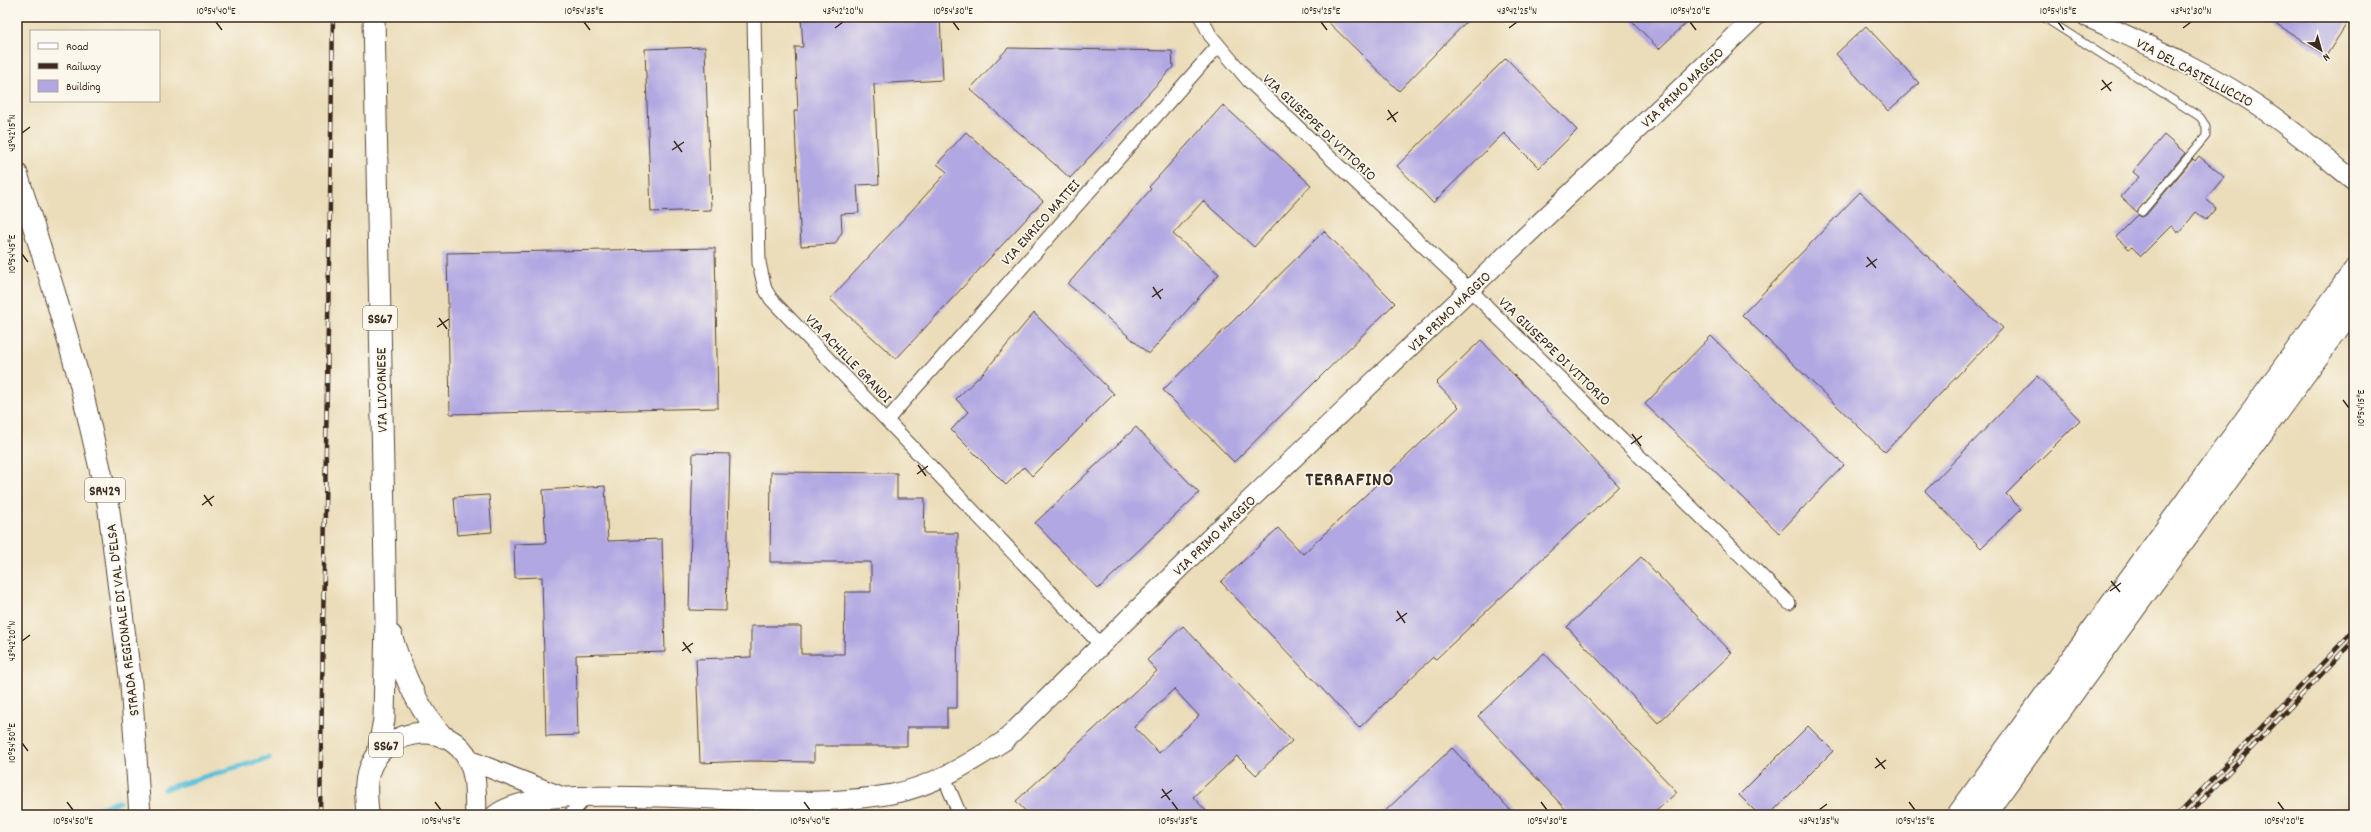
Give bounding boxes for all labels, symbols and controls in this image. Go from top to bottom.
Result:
text: 10°54'40"E [196,5,236,19]
text: 10°54'35"E [565,5,604,19]
text: 43°42'20"N [823,5,863,19]
text: 10°54'30"E [933,5,973,19]
text: 10°54'25"E [1302,5,1341,19]
text: 43°42'25"N [1497,5,1537,19]
text: 10°54'20"E [1670,5,1710,19]
text: 10°54'15"E [2040,5,2077,19]
text: 43°42'30"N [2171,5,2211,19]
legend [30,30,160,102]
north arrow [2301,30,2341,70]
street label: VIA DEL CASTELLUCCIO [2131,33,2257,114]
text: Road [66,39,88,56]
street label: VIA PRIMO MAGGIO [1637,43,1730,134]
text: N [2318,48,2333,65]
text: Railway [66,59,102,76]
street label: VIA GIUSEPPE DI VITTORIO [1257,70,1381,187]
text: Building [66,79,101,96]
text: 43°42'15"N [6,114,20,152]
street label: VIA ENRICO MATTEI [997,175,1087,271]
text: 10°54'45"E [6,234,20,273]
street label: VIA PRIMO MAGGIO [1404,267,1497,358]
street label: VIA GIUSEPPE DI VITTORIO [1492,293,1615,412]
road number: SS67 [363,306,397,330]
street label: VIA ACHILLE GRANDI [799,310,896,409]
street label: VIA LIVORNESE [371,347,395,433]
text: 10°54'15"E [2355,389,2369,426]
district label: TERRAFINO [1306,468,1394,495]
road number: SR429 [85,478,125,502]
street label: VIA PRIMO MAGGIO [1169,491,1262,582]
street label: STRADA REGIONALE DI VAL D'ELSA [101,522,147,717]
text: 43°42'20"N [6,621,20,661]
text: 10°54'50"E [6,723,20,763]
road number: SS67 [369,733,403,757]
text: 10°54'50"E [53,815,93,829]
text: 10°54'45"E [422,815,461,829]
text: 10°54'40"E [790,815,830,829]
text: 10°54'35"E [1159,815,1198,829]
text: 10°54'30"E [1527,815,1567,829]
text: 43°42'35"N [1799,815,1839,829]
text: 10°54'25"E [1896,815,1935,829]
text: 10°54'20"E [2264,815,2304,829]

